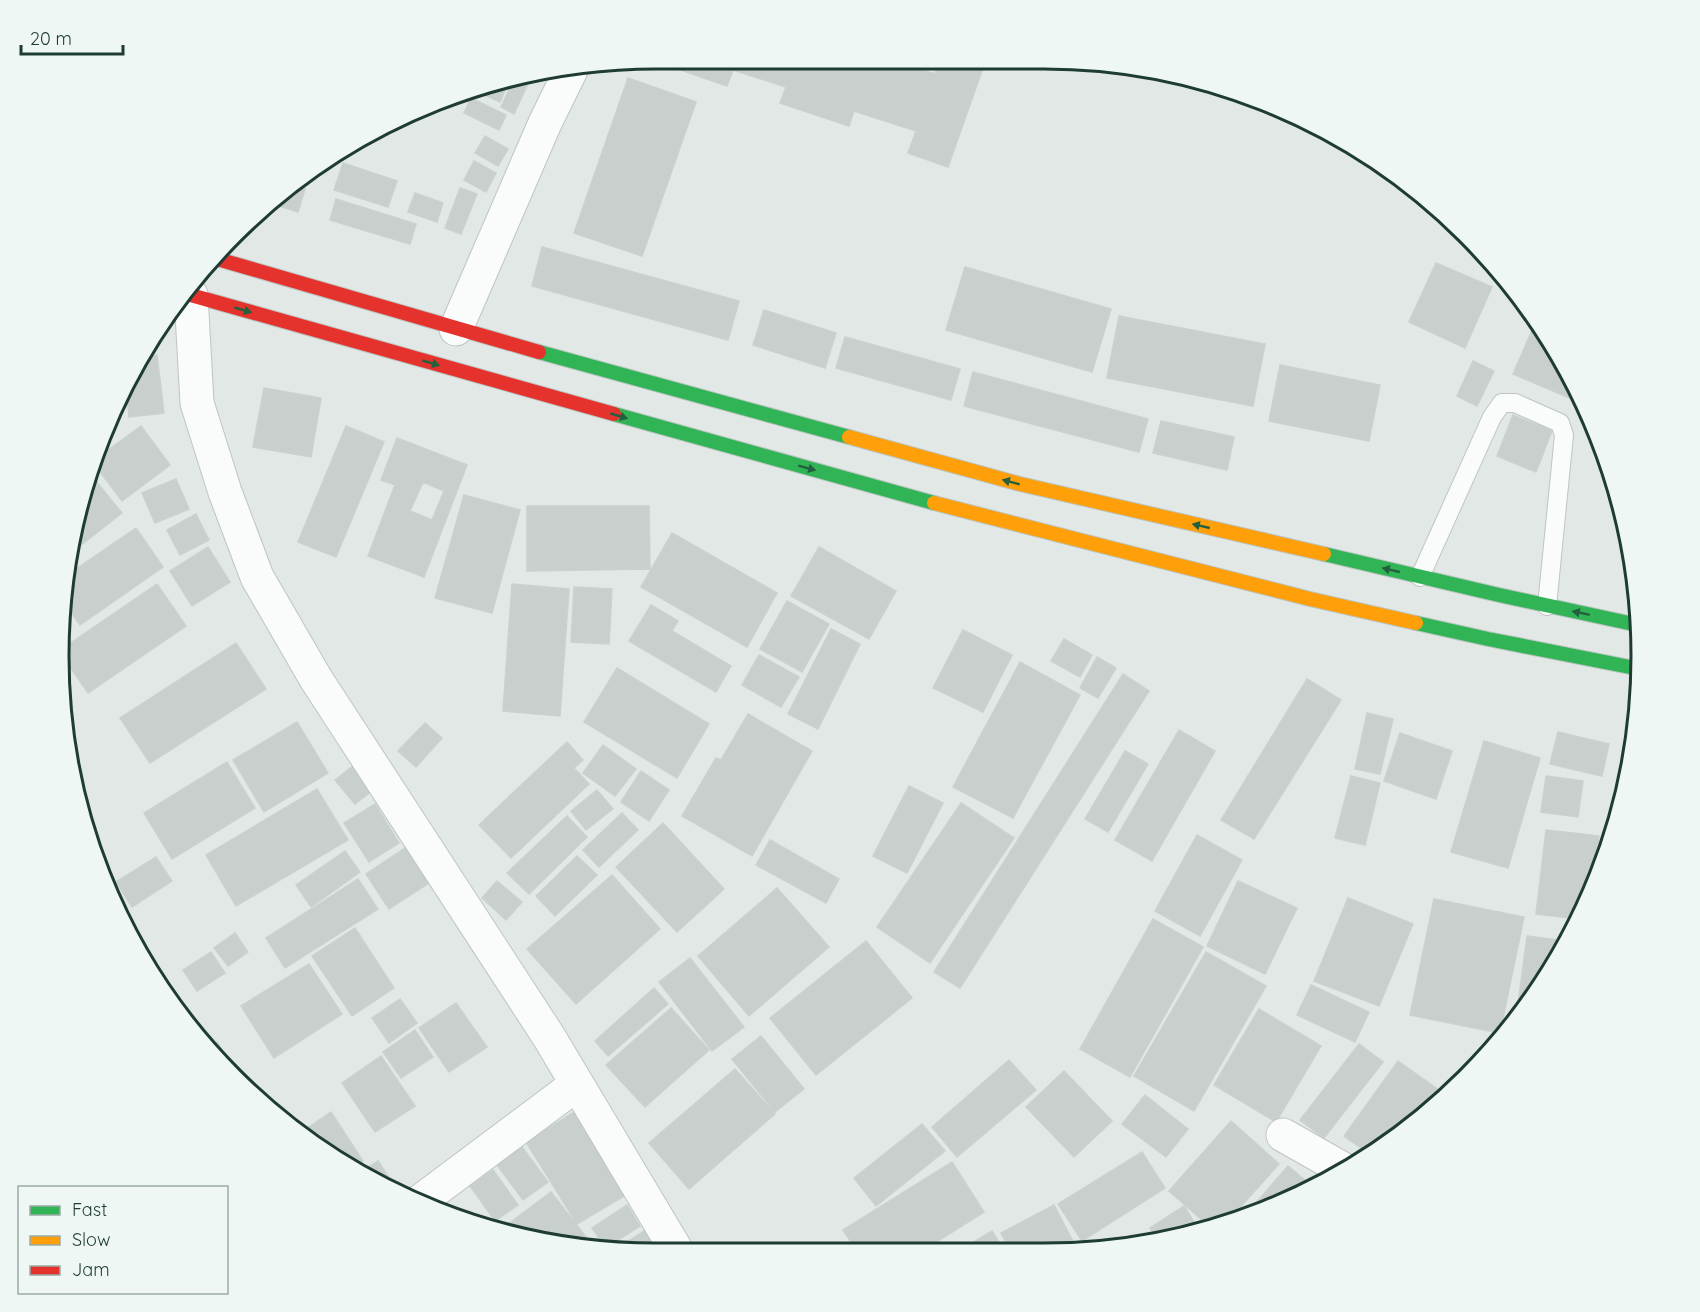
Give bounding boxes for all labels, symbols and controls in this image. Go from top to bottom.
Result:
scale bar [21,18,123,56]
text: 20 m [30,27,72,50]
one-way arrow [234,306,252,315]
one-way arrow [422,359,440,368]
one-way arrow [610,412,628,421]
one-way arrow [798,464,816,473]
one-way arrow [1002,477,1020,486]
one-way arrow [1192,521,1210,531]
one-way arrow [1382,565,1400,575]
one-way arrow [1572,608,1591,617]
legend [18,1186,228,1294]
text: Fast [72,1198,107,1221]
text: Slow [72,1228,110,1251]
text: Jam [72,1258,110,1281]

